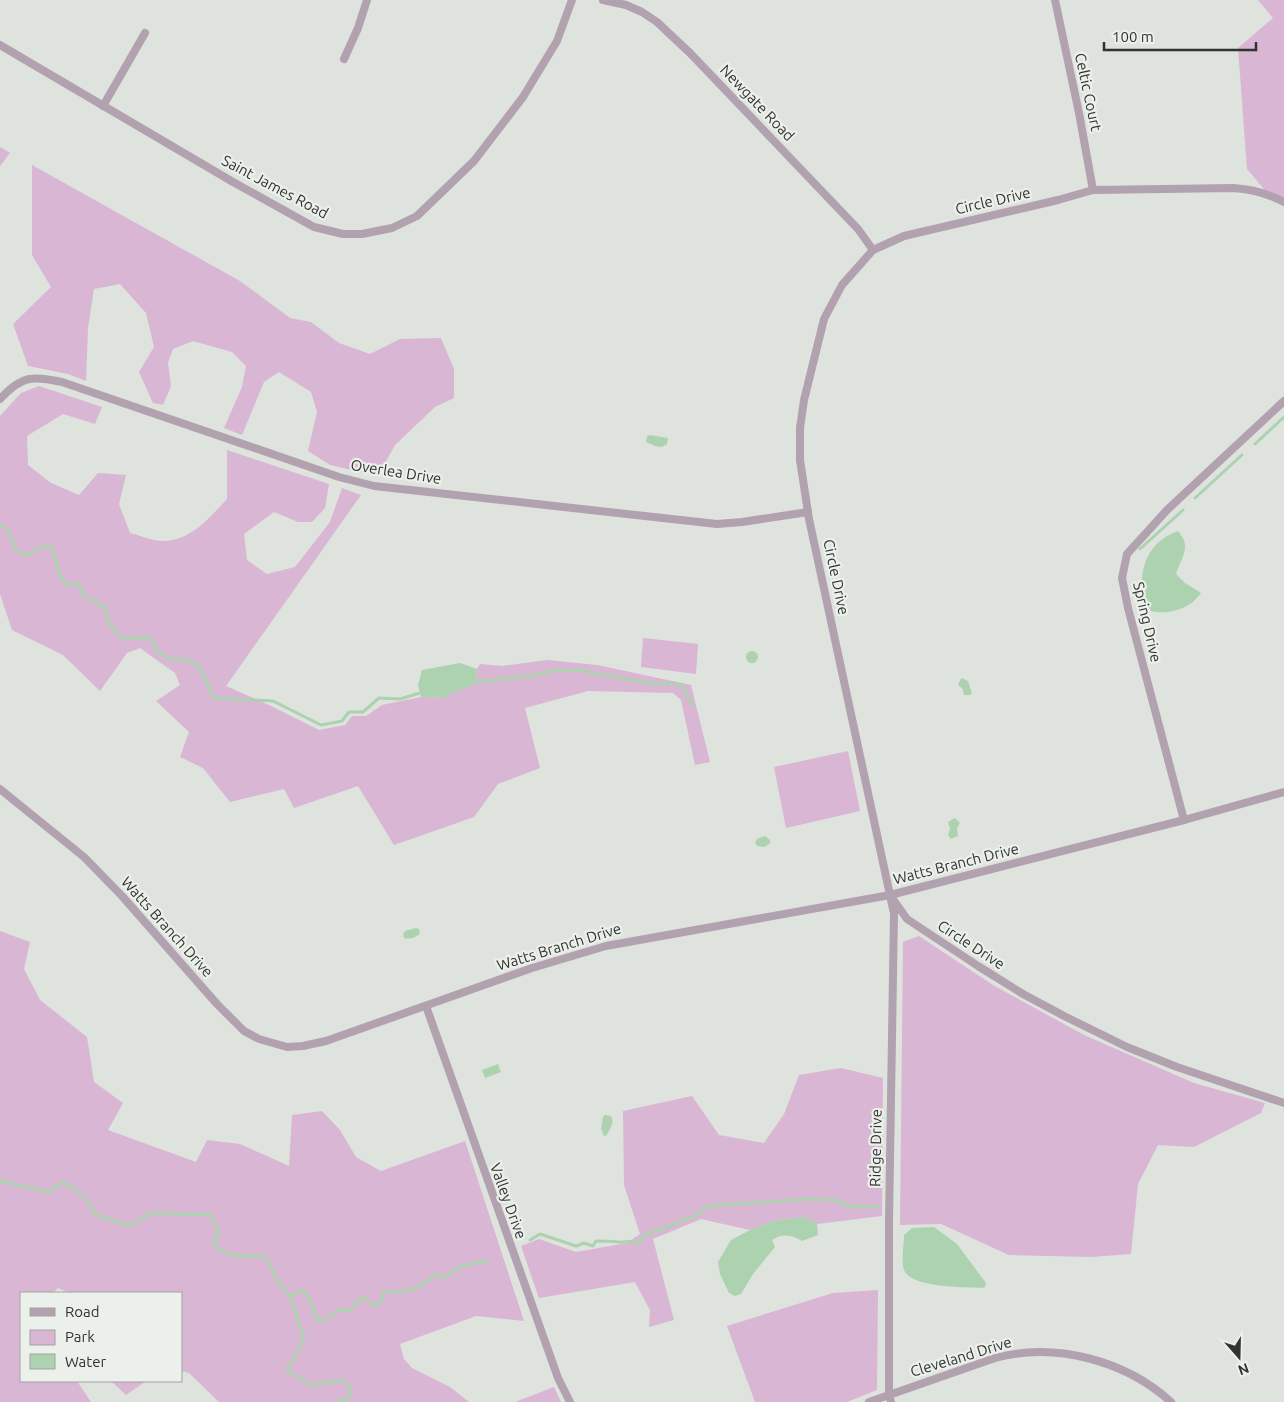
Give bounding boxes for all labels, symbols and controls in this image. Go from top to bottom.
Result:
scale bar [1104,20,1256,52]
text: 100 m [1112,28,1154,45]
street label: Celtic Court [1072,51,1105,133]
street label: Newgate Road [717,61,798,144]
street label: Saint James Road [219,151,331,222]
street label: Circle Drive [954,184,1032,217]
street label: Overlea Drive [349,456,443,487]
street label: Circle Drive [820,538,853,616]
street label: Spring Drive [1130,580,1165,664]
street label: Watts Branch Drive [891,840,1020,887]
street label: Watts Branch Drive [118,873,217,980]
street label: Circle Drive [935,917,1008,973]
street label: Watts Branch Drive [495,920,623,973]
street label: Ridge Drive [866,1109,885,1187]
street label: Valley Drive [487,1161,530,1241]
legend [20,1292,182,1382]
text: Road [65,1303,100,1320]
text: Park [65,1328,95,1345]
north arrow [1214,1332,1264,1382]
street label: Cleveland Drive [908,1333,1013,1380]
text: Water [65,1353,106,1370]
text: N [1236,1360,1251,1379]

